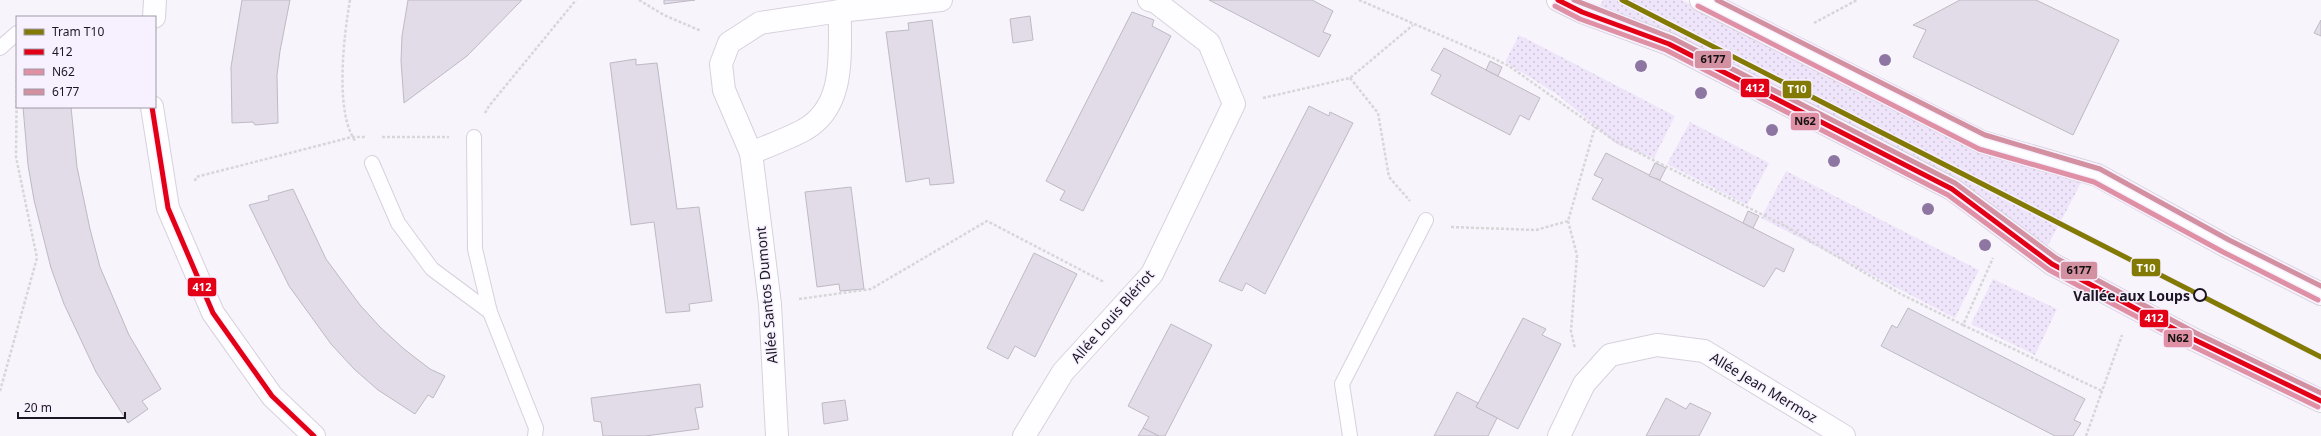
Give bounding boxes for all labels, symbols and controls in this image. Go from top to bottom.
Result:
legend [16,16,156,108]
text: Tram T10 [52,23,104,40]
text: 412 [52,43,73,60]
line badge: 6177 [1694,50,1732,69]
text: 6177 [1700,51,1726,66]
text: N62 [52,63,75,80]
line badge: 412 [1740,78,1770,98]
text: 412 [1746,80,1764,95]
line badge: T10 [1782,80,1812,99]
text: T10 [1788,81,1806,96]
text: 6177 [52,83,80,100]
line badge: N62 [1790,112,1820,131]
text: N62 [1794,113,1816,128]
street label: Allée Santos Dumont [751,226,781,364]
line badge: T10 [2131,258,2161,277]
text: T10 [2137,260,2155,275]
line badge: 6177 [2060,261,2098,280]
text: 6177 [2066,262,2092,277]
street label: Allée Louis Blériot [1066,265,1158,367]
line badge: 412 [187,277,217,297]
text: 412 [193,279,211,294]
place label: Vallée aux Loups [2073,286,2190,305]
marker: Vallée aux Loups [2193,288,2207,302]
line badge: 412 [2139,309,2169,328]
text: 412 [2145,310,2163,325]
line badge: N62 [2163,329,2193,348]
text: N62 [2167,330,2189,345]
street label: Allée Jean Mermoz [1707,347,1821,427]
scale bar [18,394,125,420]
text: 20 m [24,399,52,416]

